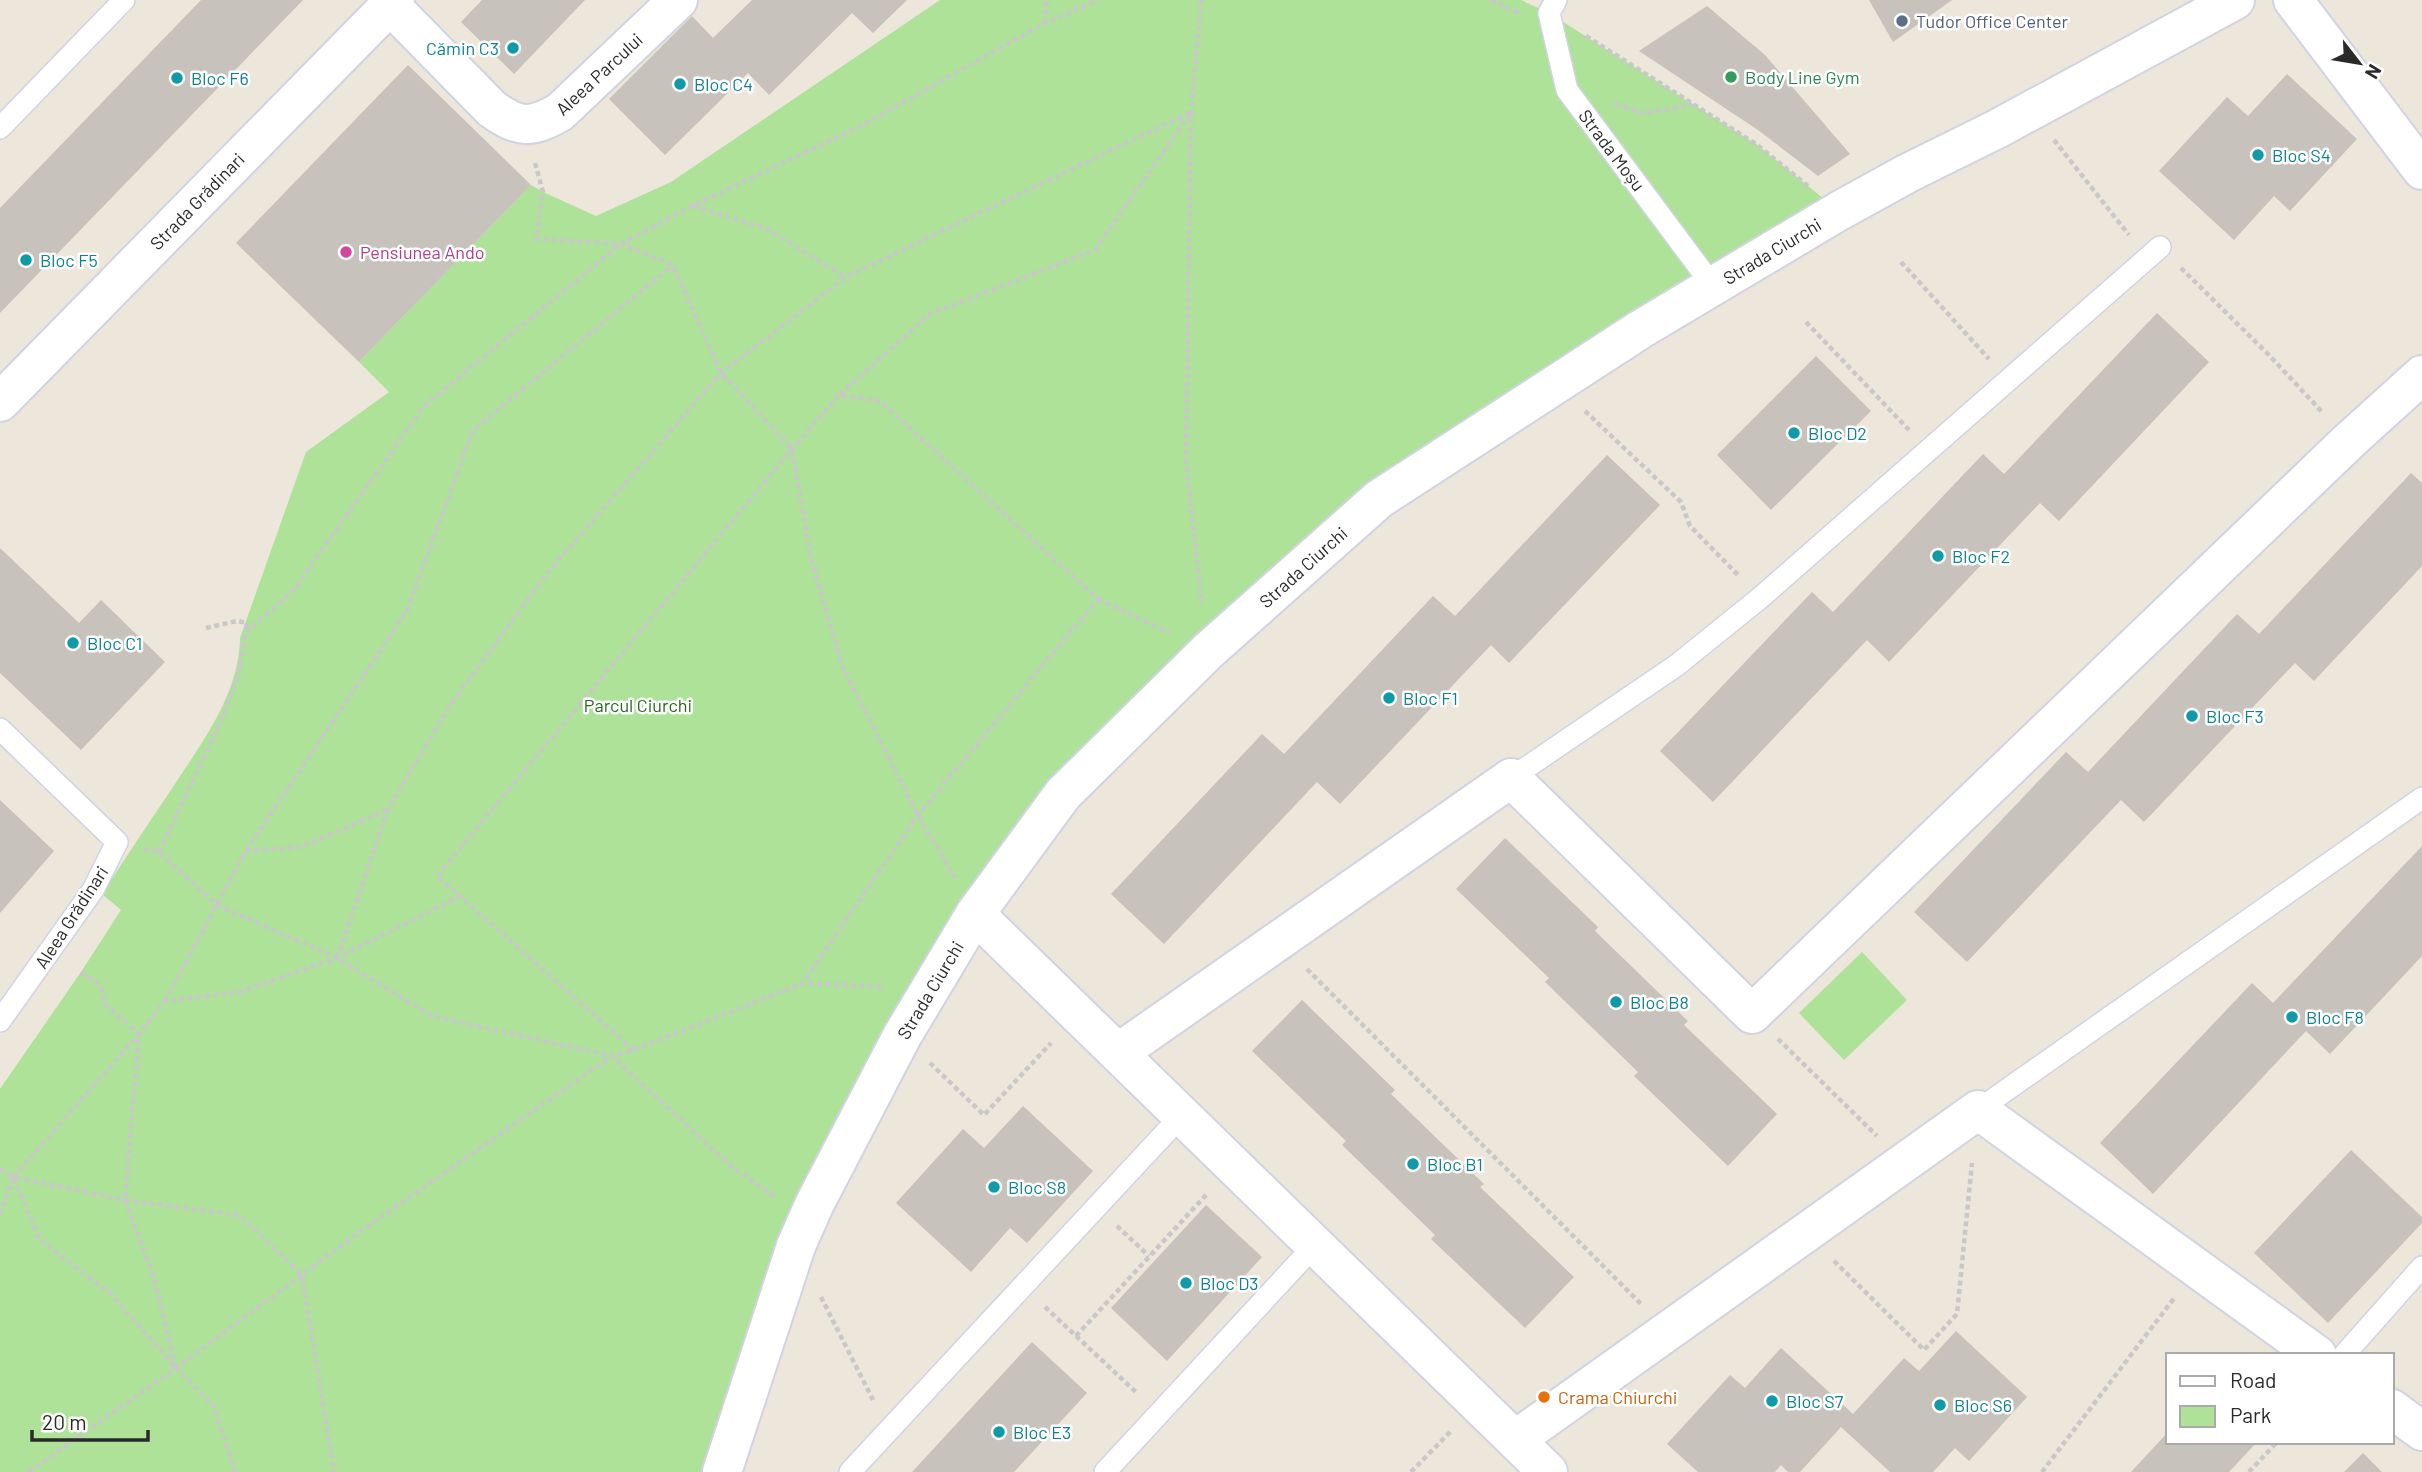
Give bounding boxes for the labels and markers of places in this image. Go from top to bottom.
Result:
place label: Tudor Office Center [1916,10,2069,32]
marker: Tudor Office Center [1894,13,1910,29]
place label: Cămin C3 [426,37,499,59]
marker: Cămin C3 [505,40,521,56]
place label: Body Line Gym [1745,66,1860,88]
place label: Bloc F6 [191,67,249,89]
marker: Body Line Gym [1723,69,1739,85]
marker: Bloc F6 [169,70,185,86]
place label: Bloc C4 [694,73,753,95]
marker: Bloc C4 [672,76,688,92]
place label: Bloc S4 [2272,144,2331,166]
marker: Bloc S4 [2250,147,2266,163]
place label: Pensiunea Ando [360,241,485,263]
marker: Pensiunea Ando [338,244,354,260]
place label: Bloc F5 [40,249,98,271]
marker: Bloc F5 [18,252,34,268]
place label: Bloc D2 [1808,422,1867,444]
marker: Bloc D2 [1786,425,1802,441]
place label: Bloc F2 [1952,545,2010,567]
marker: Bloc F2 [1930,548,1946,564]
place label: Bloc C1 [87,632,142,654]
marker: Bloc C1 [65,635,81,651]
place label: Bloc F1 [1403,687,1458,709]
marker: Bloc F1 [1381,690,1397,706]
place label: Bloc F3 [2206,705,2264,727]
marker: Bloc F3 [2184,708,2200,724]
place label: Bloc B8 [1630,991,1689,1013]
marker: Bloc B8 [1608,994,1624,1010]
place label: Bloc F8 [2306,1006,2364,1028]
marker: Bloc F8 [2284,1009,2300,1025]
place label: Bloc B1 [1427,1153,1483,1175]
marker: Bloc B1 [1405,1156,1421,1172]
place label: Bloc S8 [1008,1176,1066,1198]
marker: Bloc S8 [986,1179,1002,1195]
place label: Bloc D3 [1200,1272,1259,1294]
marker: Bloc D3 [1178,1275,1194,1291]
place label: Crama Chiurchi [1558,1386,1677,1408]
marker: Crama Chiurchi [1536,1389,1552,1405]
place label: Bloc S7 [1786,1390,1844,1412]
marker: Bloc S7 [1764,1393,1780,1409]
place label: Bloc S6 [1954,1394,2012,1416]
marker: Bloc S6 [1932,1397,1948,1413]
place label: Bloc E3 [1013,1421,1071,1443]
marker: Bloc E3 [991,1424,1007,1440]

